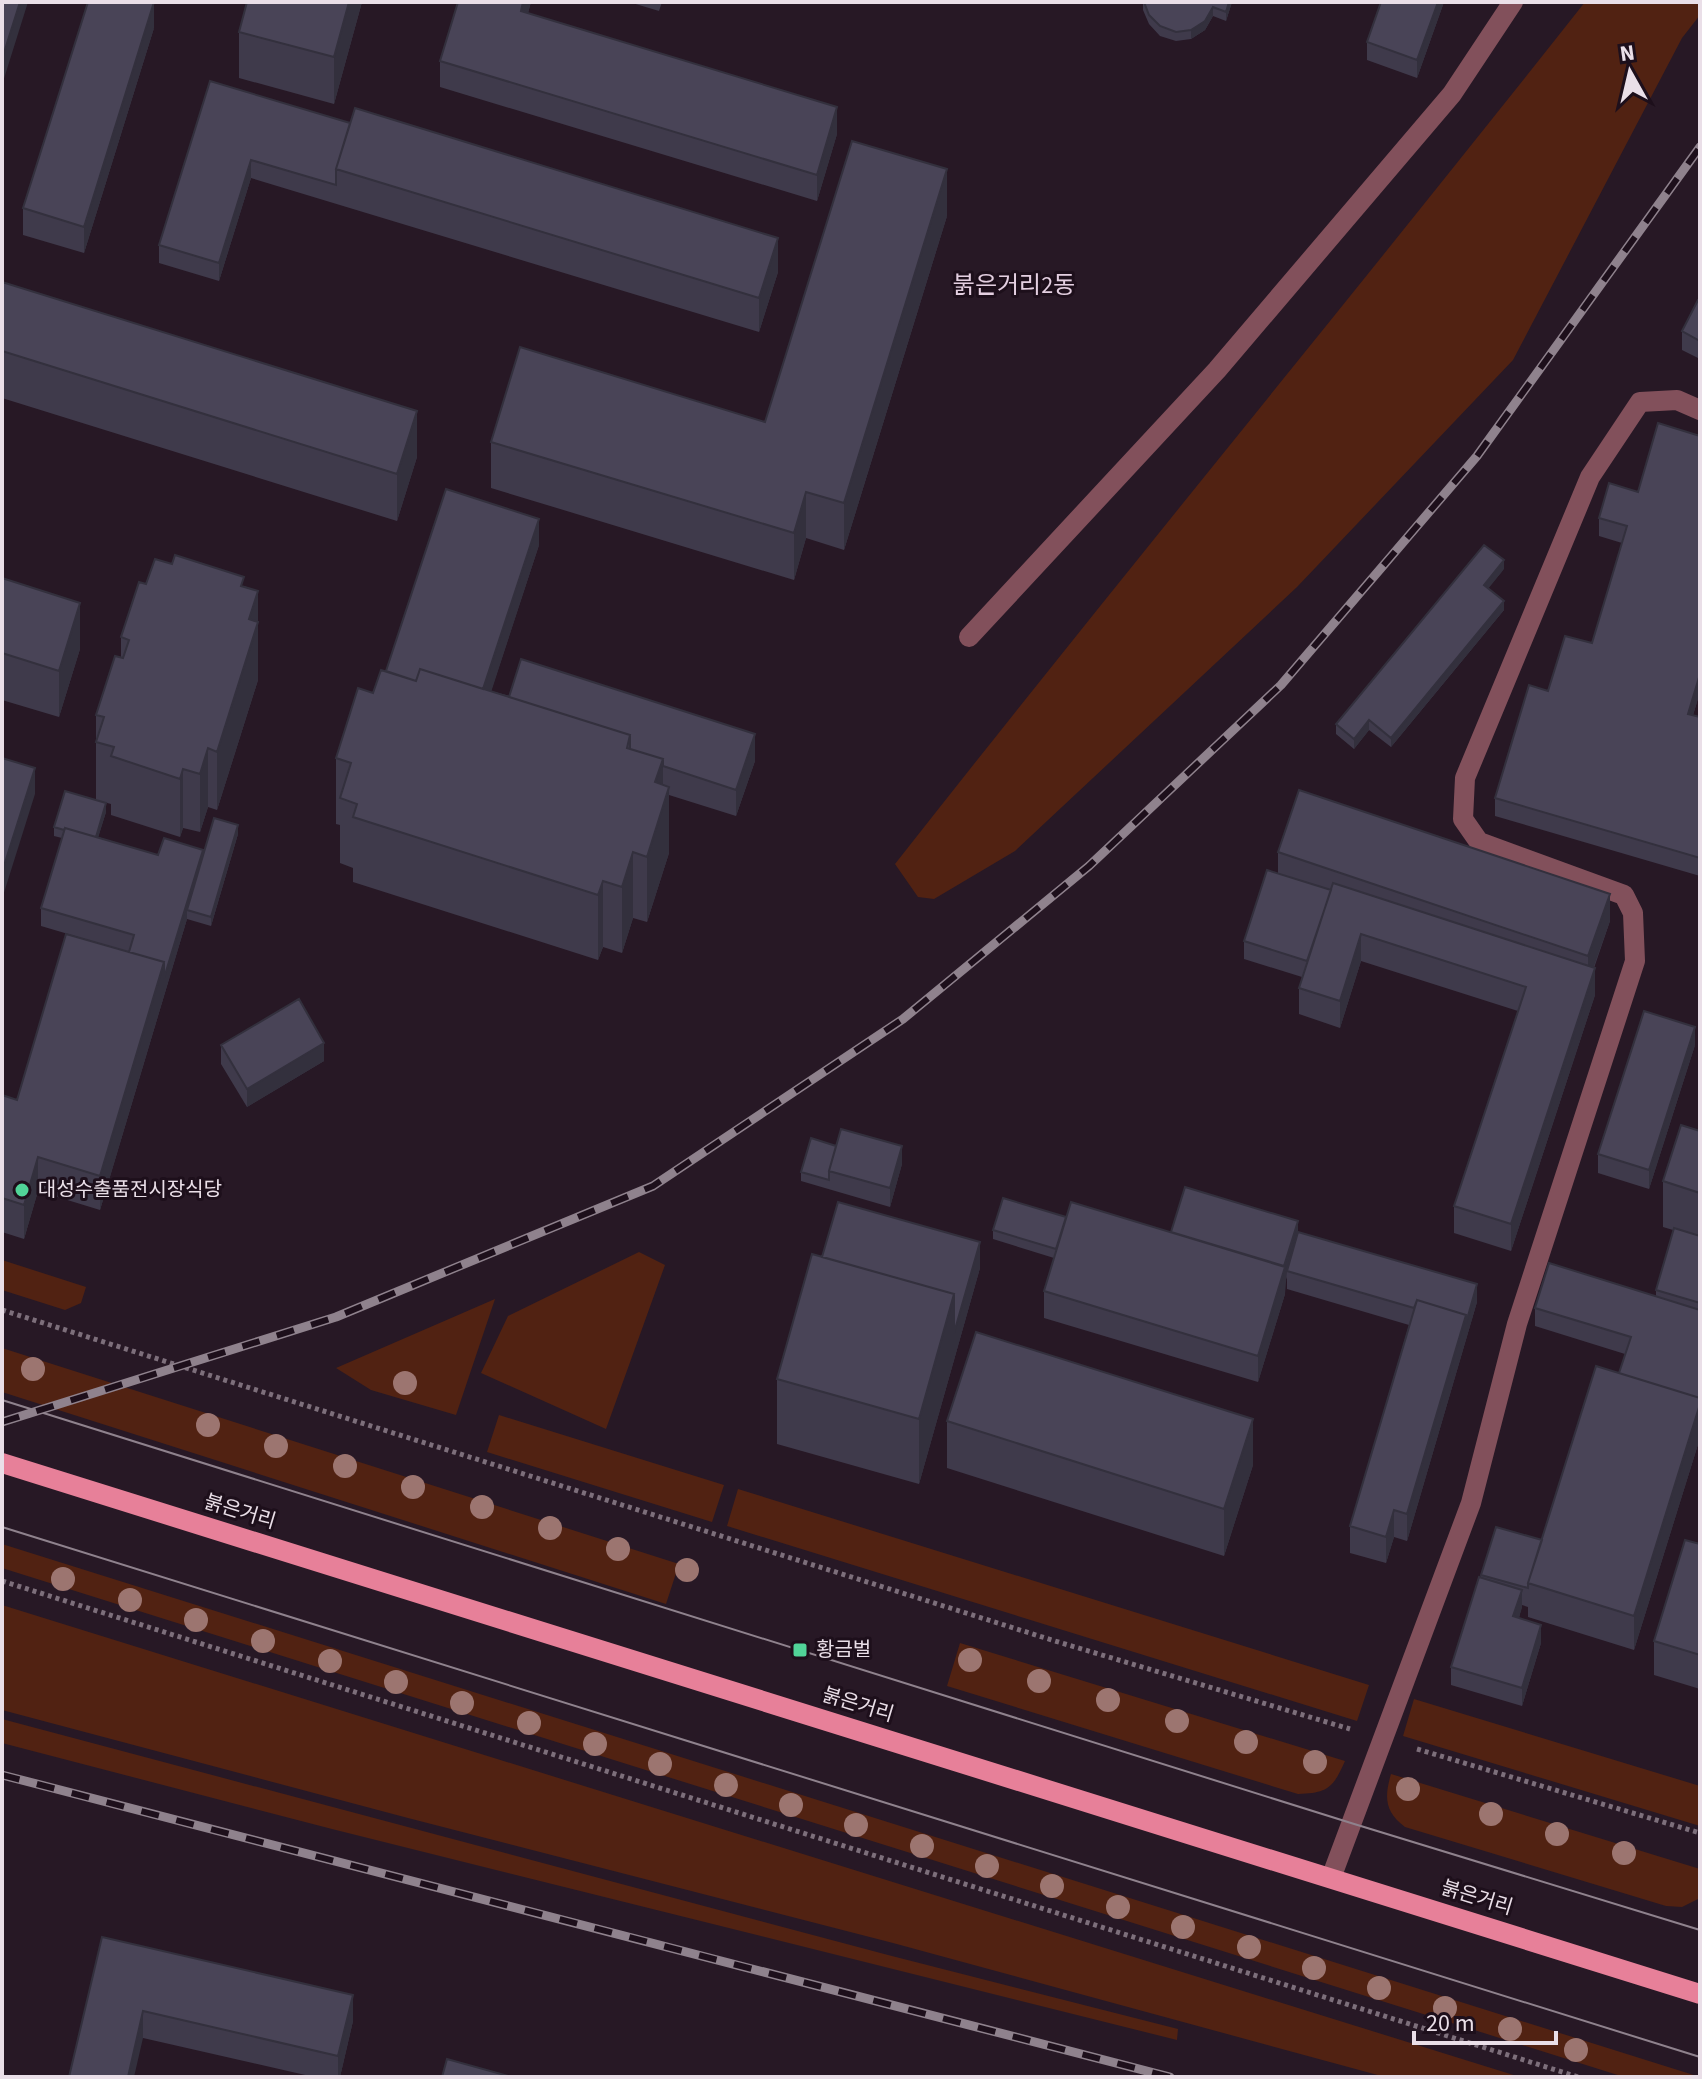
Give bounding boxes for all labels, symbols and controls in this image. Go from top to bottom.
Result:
north arrow [1590,32,1670,112]
text: N [1618,36,1637,70]
district label: 붉은거리2동 [953,268,1075,303]
place label: 대성수출품전시장식당 [38,1176,222,1204]
marker: 대성수출품전시장식당 [13,1181,31,1199]
street label: 붉은거리 [201,1488,279,1536]
place label: 황금벌 [816,1636,871,1664]
marker: 황금벌 [791,1641,809,1659]
street label: 붉은거리 [819,1681,897,1729]
street label: 붉은거리 [1438,1874,1516,1922]
scale bar [1414,1995,1556,2045]
text: 20 m [1426,2006,1475,2041]

